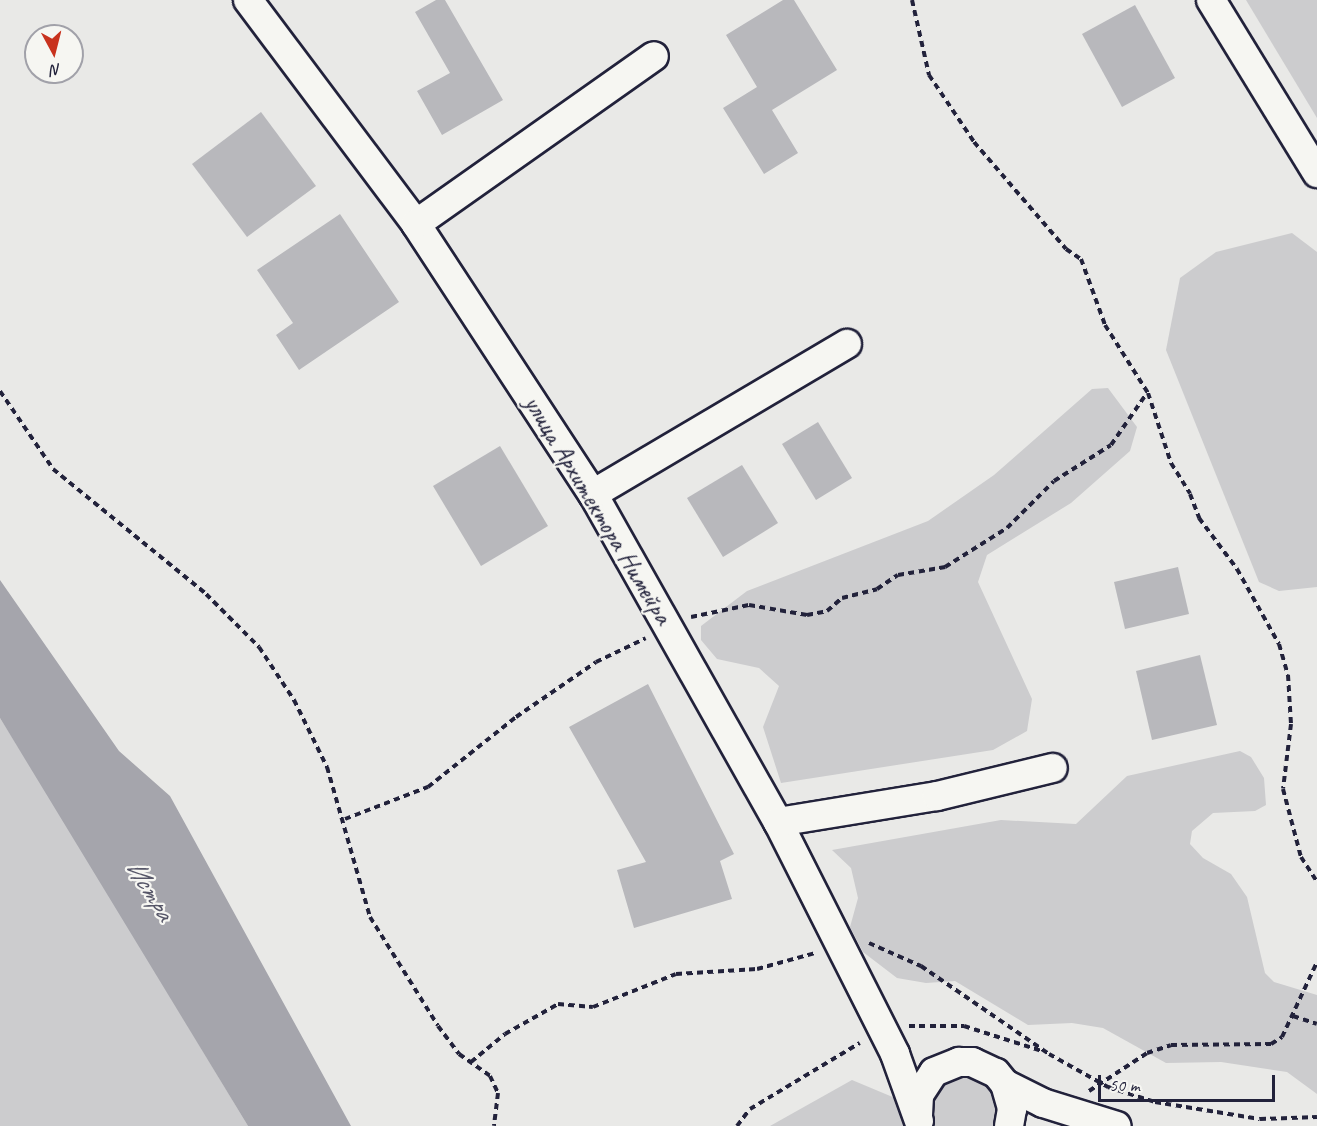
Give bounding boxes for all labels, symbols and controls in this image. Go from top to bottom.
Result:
north arrow [24,24,84,84]
text: N [50,59,62,80]
street label: улица Архитектора Нимейра [517,390,679,630]
water label: Истра [119,854,181,926]
scale bar [1101,1063,1278,1101]
text: 50 m [1109,1074,1140,1096]

